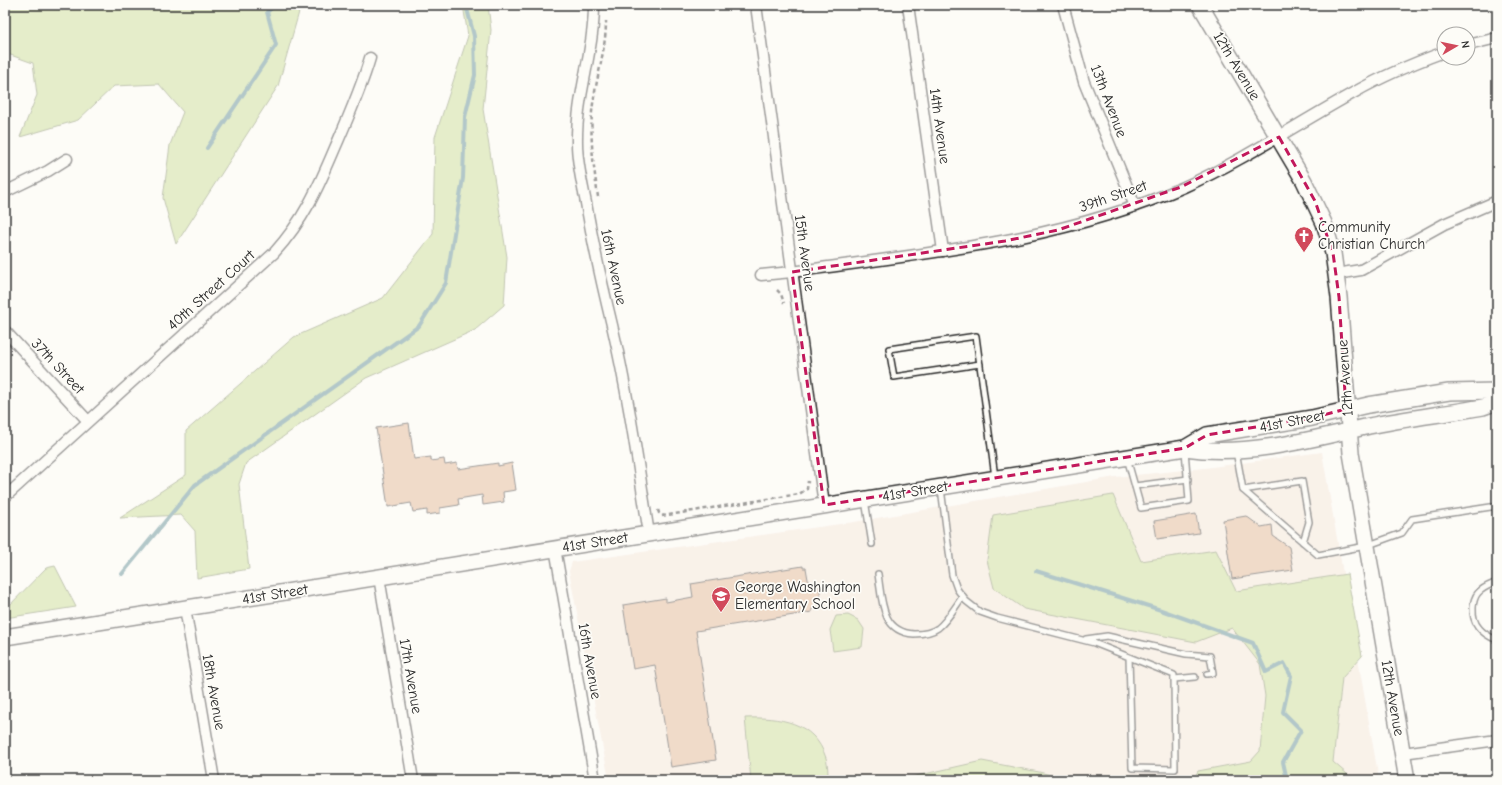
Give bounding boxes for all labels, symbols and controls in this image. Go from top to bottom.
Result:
north arrow [1436,26,1476,66]
street label: 12th Avenue [1210,28,1265,104]
text: N [1458,40,1472,49]
street label: 13th Avenue [1087,62,1131,140]
street label: 14th Avenue [926,87,954,165]
street label: 39th Street [1077,176,1150,216]
street label: 15th Avenue [791,214,819,293]
place label: Community Christian Church [1318,218,1425,253]
church icon: Community Christian Church [1293,225,1315,253]
street label: 16th Avenue [597,227,631,307]
street label: 40th Street Court [164,246,259,334]
street label: 37th Street [28,334,89,398]
street label: 12th Avenue [1333,339,1357,417]
street label: 41st Street [1258,406,1327,436]
street label: 41st Street [881,477,950,505]
street label: 41st Street [561,528,630,556]
place label: George Washington Elementary School [735,578,861,613]
street label: 41st Street [241,580,310,608]
school or university icon: George Washington Elementary School [710,585,732,613]
street label: 16th Avenue [574,621,606,701]
street label: 17th Avenue [396,637,427,715]
street label: 18th Avenue [198,653,230,732]
street label: 12th Avenue [1377,659,1409,738]

